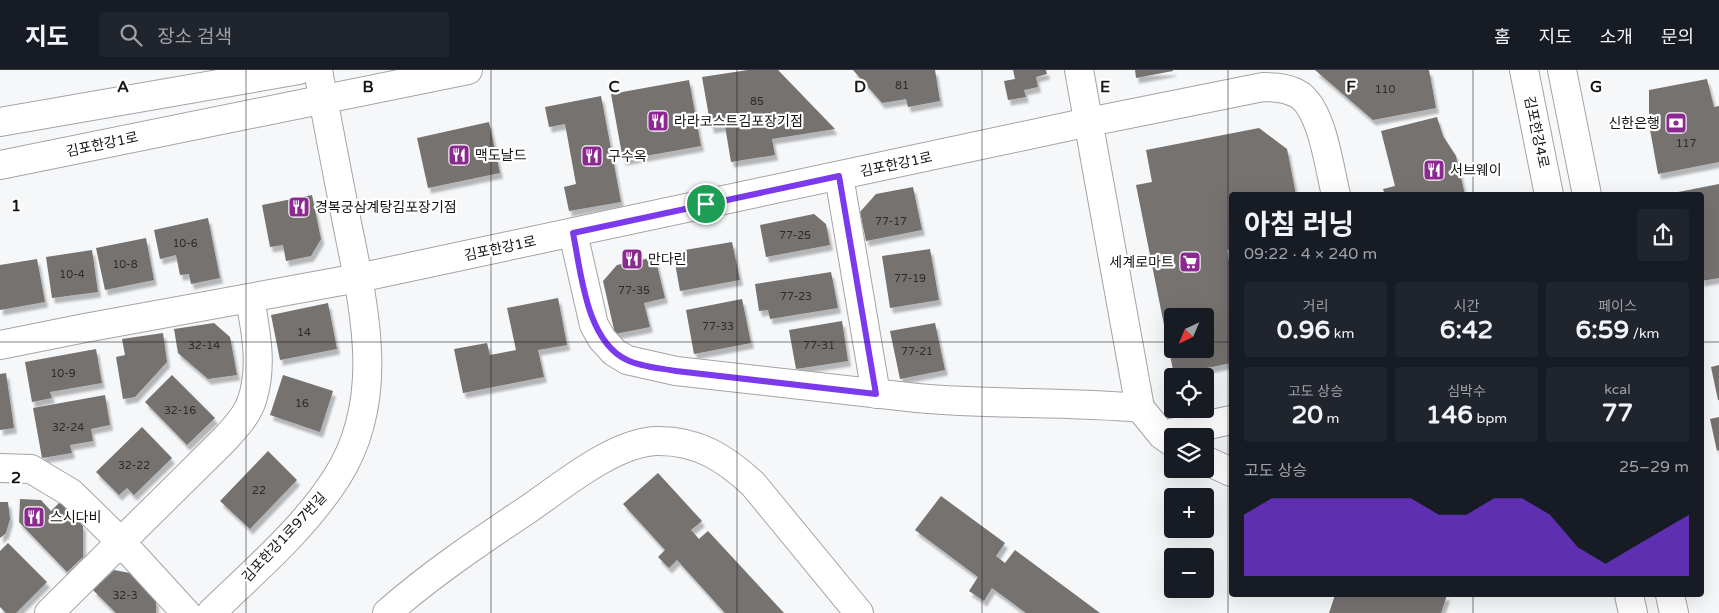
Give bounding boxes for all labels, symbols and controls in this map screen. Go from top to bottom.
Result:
search box [99,12,449,57]
icon: search [117,21,145,49]
text: 지도 [25,23,69,52]
text: 장소 검색 [157,26,232,48]
text: 홈 [1494,26,1511,48]
text: 지도 [1539,26,1572,48]
text: 소개 [1600,26,1633,48]
text: 문의 [1661,26,1694,48]
text: A [117,77,129,97]
text: B [362,77,374,97]
text: C [608,77,620,97]
text: D [854,77,866,97]
text: E [1100,77,1110,97]
text: F [1346,77,1356,97]
text: G [1590,77,1602,97]
house number: 81 [895,79,909,92]
house number: 110 [1375,83,1395,96]
house number: 85 [750,95,764,108]
street label: 김포한강4로 [1521,95,1552,170]
restaurant icon: 라라코스트김포장기점 [646,109,670,133]
bank icon: 신한은행 [1664,111,1688,135]
place label: 라라코스트김포장기점 [674,113,803,130]
place label: 신한은행 [1608,115,1660,132]
street label: 김포한강1로 [65,129,140,160]
house number: 117 [1676,137,1696,150]
restaurant icon: 맥도날드 [447,143,471,167]
restaurant icon: 구수옥 [580,144,604,168]
place label: 맥도날드 [475,147,527,164]
place label: 구수옥 [608,148,647,165]
street label: 김포한강1로 [859,149,934,180]
restaurant icon: 서브웨이 [1422,158,1446,182]
place label: 서브웨이 [1450,162,1502,179]
pin [685,183,727,225]
icon: arrive [692,190,720,218]
restaurant icon: 경복궁삼계탕김포장기점 [287,195,311,219]
text: 1 [11,196,21,216]
place label: 경복궁삼계탕김포장기점 [315,199,457,216]
text: 아침 러닝 [1244,208,1354,242]
button: share [1637,209,1689,261]
house number: 77-17 [875,215,907,228]
house number: 77-25 [779,229,811,242]
street label: 김포한강1로 [463,233,538,264]
house number: 10-6 [172,237,198,250]
text: 09:22 · 4 × 240 m [1244,244,1377,264]
restaurant icon: 만다린 [620,247,644,271]
supermarket icon: 세계로마트 [1178,250,1202,274]
place label: 만다린 [648,251,687,268]
place label: 세계로마트 [1110,254,1174,271]
house number: 10-8 [112,258,138,271]
house number: 10-4 [59,268,85,281]
house number: 77-19 [894,272,926,285]
house number: 77-35 [618,284,650,297]
house number: 77-23 [780,290,812,303]
text: 거리 [1303,298,1328,315]
text: 시간 [1454,298,1479,315]
text: 페이스 [1598,298,1637,315]
north arrow [1164,308,1214,358]
map controls [1164,308,1214,598]
text: 0.96 [1277,315,1330,345]
text: 6:42 [1440,315,1493,345]
text: 6:59 [1576,315,1629,345]
house number: 77-33 [702,320,734,333]
text: km [1330,325,1354,342]
text: /km [1629,325,1659,342]
house number: 14 [297,326,311,339]
house number: 32-14 [188,339,220,352]
house number: 77-31 [803,339,835,352]
house number: 77-21 [901,345,933,358]
house number: 10-9 [50,367,76,380]
button: locate [1164,368,1214,418]
text: kcal [1604,381,1631,398]
text: 고도 상승 [1288,383,1343,400]
text: 심박수 [1447,383,1486,400]
house number: 16 [295,397,309,410]
text: 77 [1602,398,1633,428]
text: 20 [1292,400,1323,430]
text: 146 [1426,400,1473,430]
house number: 32-16 [164,404,196,417]
text: m [1323,410,1339,427]
text: bpm [1473,410,1507,427]
house number: 32-24 [52,421,84,434]
button: layers [1164,428,1214,478]
text: 25–29 m [1619,457,1689,477]
house number: 32-22 [118,459,150,472]
text: 고도 상승 [1244,461,1307,481]
text: 2 [11,468,21,488]
house number: 22 [252,484,266,497]
button: + [1164,488,1214,538]
street label: 김포한강1로97번길 [238,489,330,586]
restaurant icon: 스시다비 [22,505,46,529]
place label: 스시다비 [50,509,102,526]
button: − [1164,548,1214,598]
house number: 32-3 [112,589,138,602]

